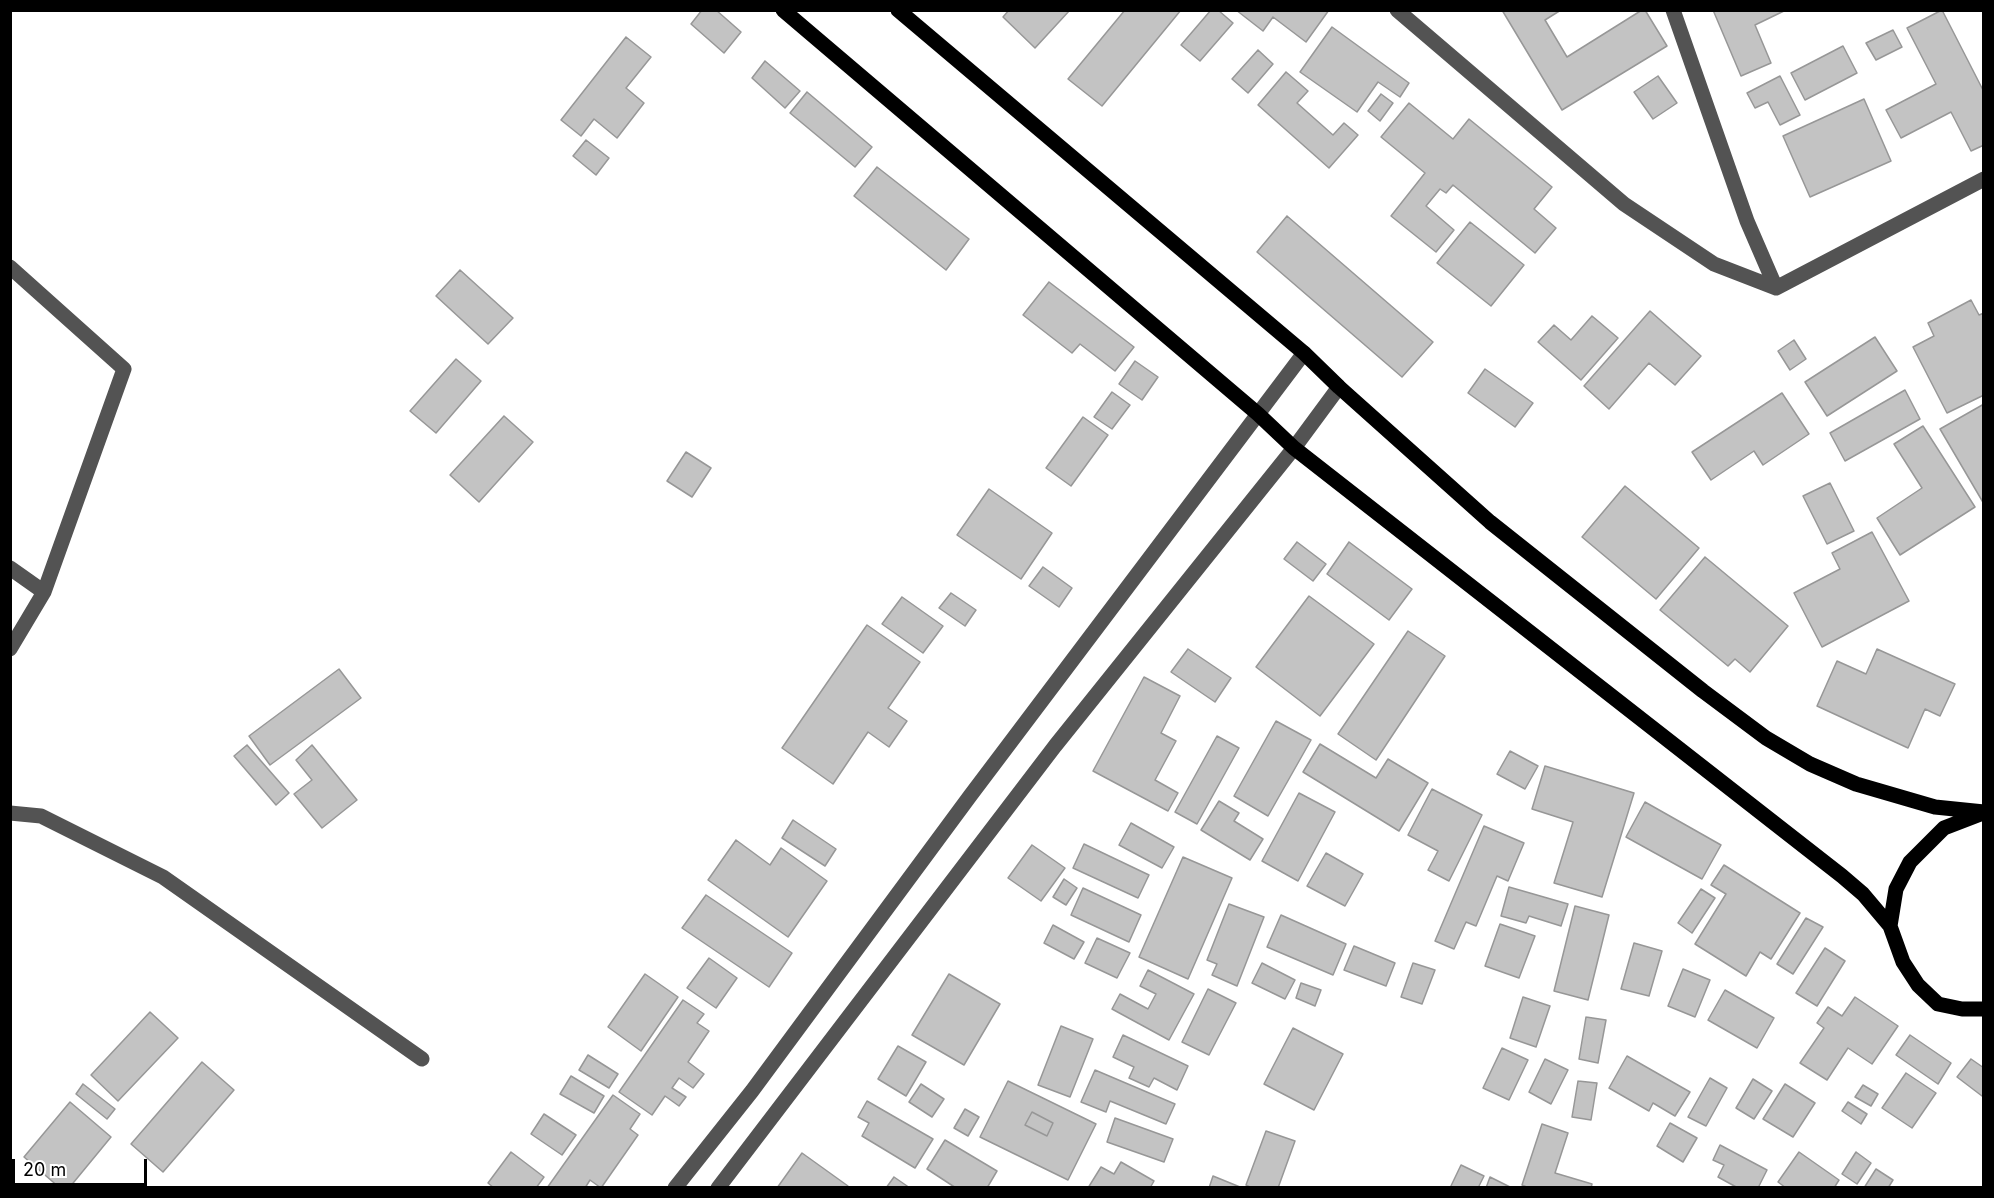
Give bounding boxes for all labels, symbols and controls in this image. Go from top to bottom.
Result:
scale bar [15,1147,150,1185]
text: 20 m [23,1159,66,1180]

